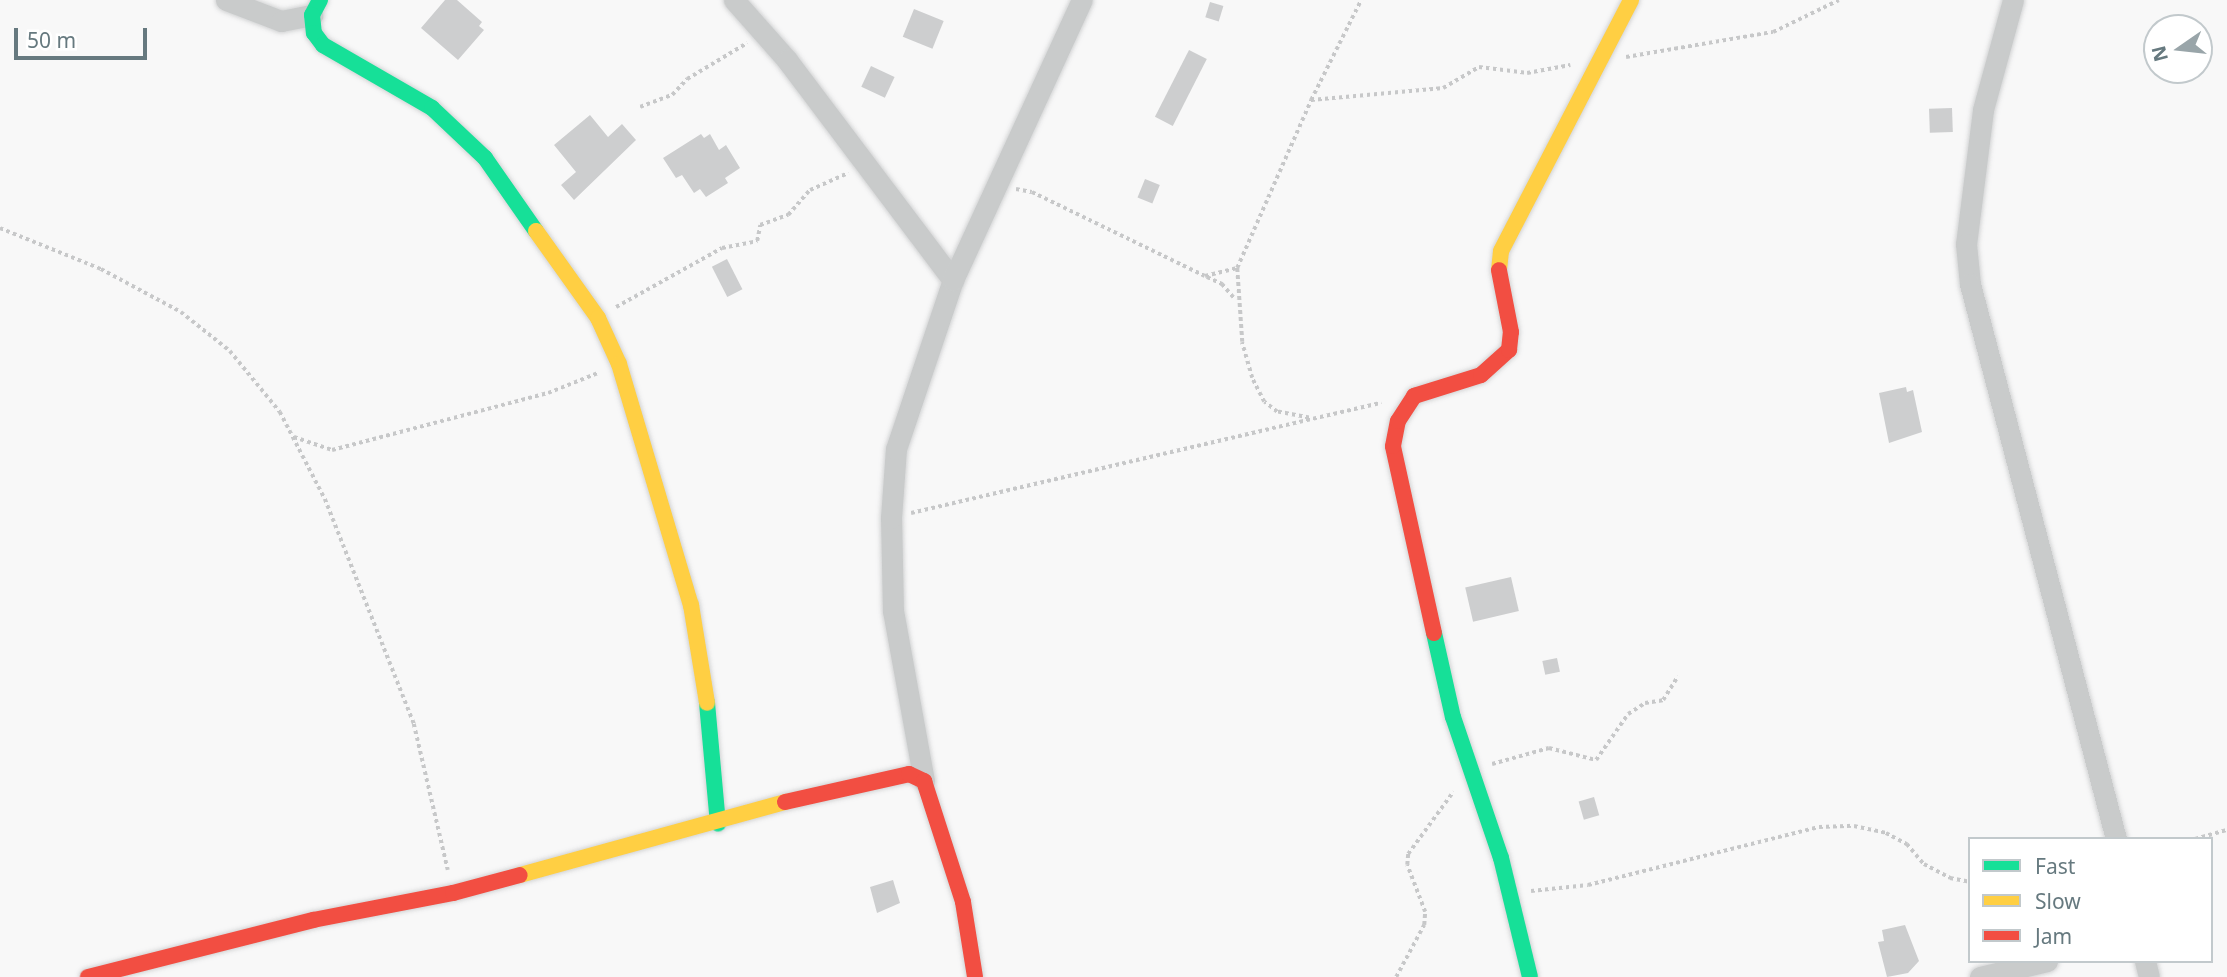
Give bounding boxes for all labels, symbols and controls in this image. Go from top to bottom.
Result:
scale bar [18,14,150,58]
north arrow [2143,14,2213,84]
text: 50 m [27,26,76,54]
text: N [2145,43,2174,64]
legend [1968,837,2213,963]
text: Fast [2035,852,2075,880]
text: Slow [2035,887,2081,915]
text: Jam [2035,922,2072,950]

